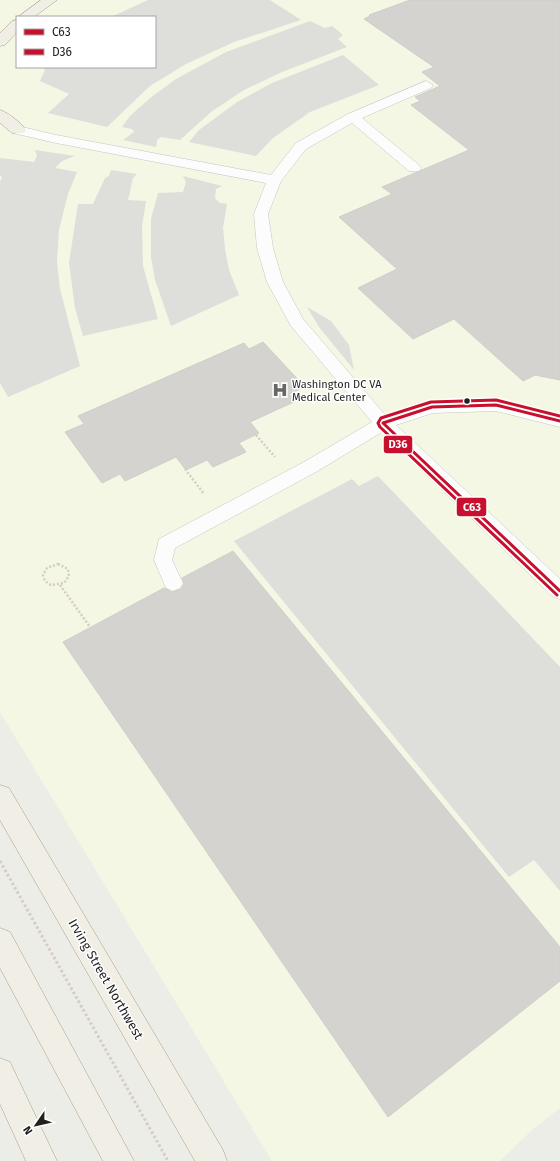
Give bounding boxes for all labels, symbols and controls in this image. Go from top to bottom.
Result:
legend [16,16,156,68]
text: C63 [52,25,71,39]
text: D36 [52,45,72,59]
place label: Washington DC VA Medical Center [292,378,382,404]
hospital icon: Washington DC VA Medical Center [271,381,289,399]
unlabelled marker [462,396,472,406]
line badge: D36 [383,435,413,454]
text: D36 [389,438,407,451]
line badge: C63 [456,497,487,517]
text: C63 [463,501,481,514]
street label: Irving Street Northwest [65,916,147,1042]
north arrow [16,1105,56,1145]
text: N [21,1124,36,1137]

